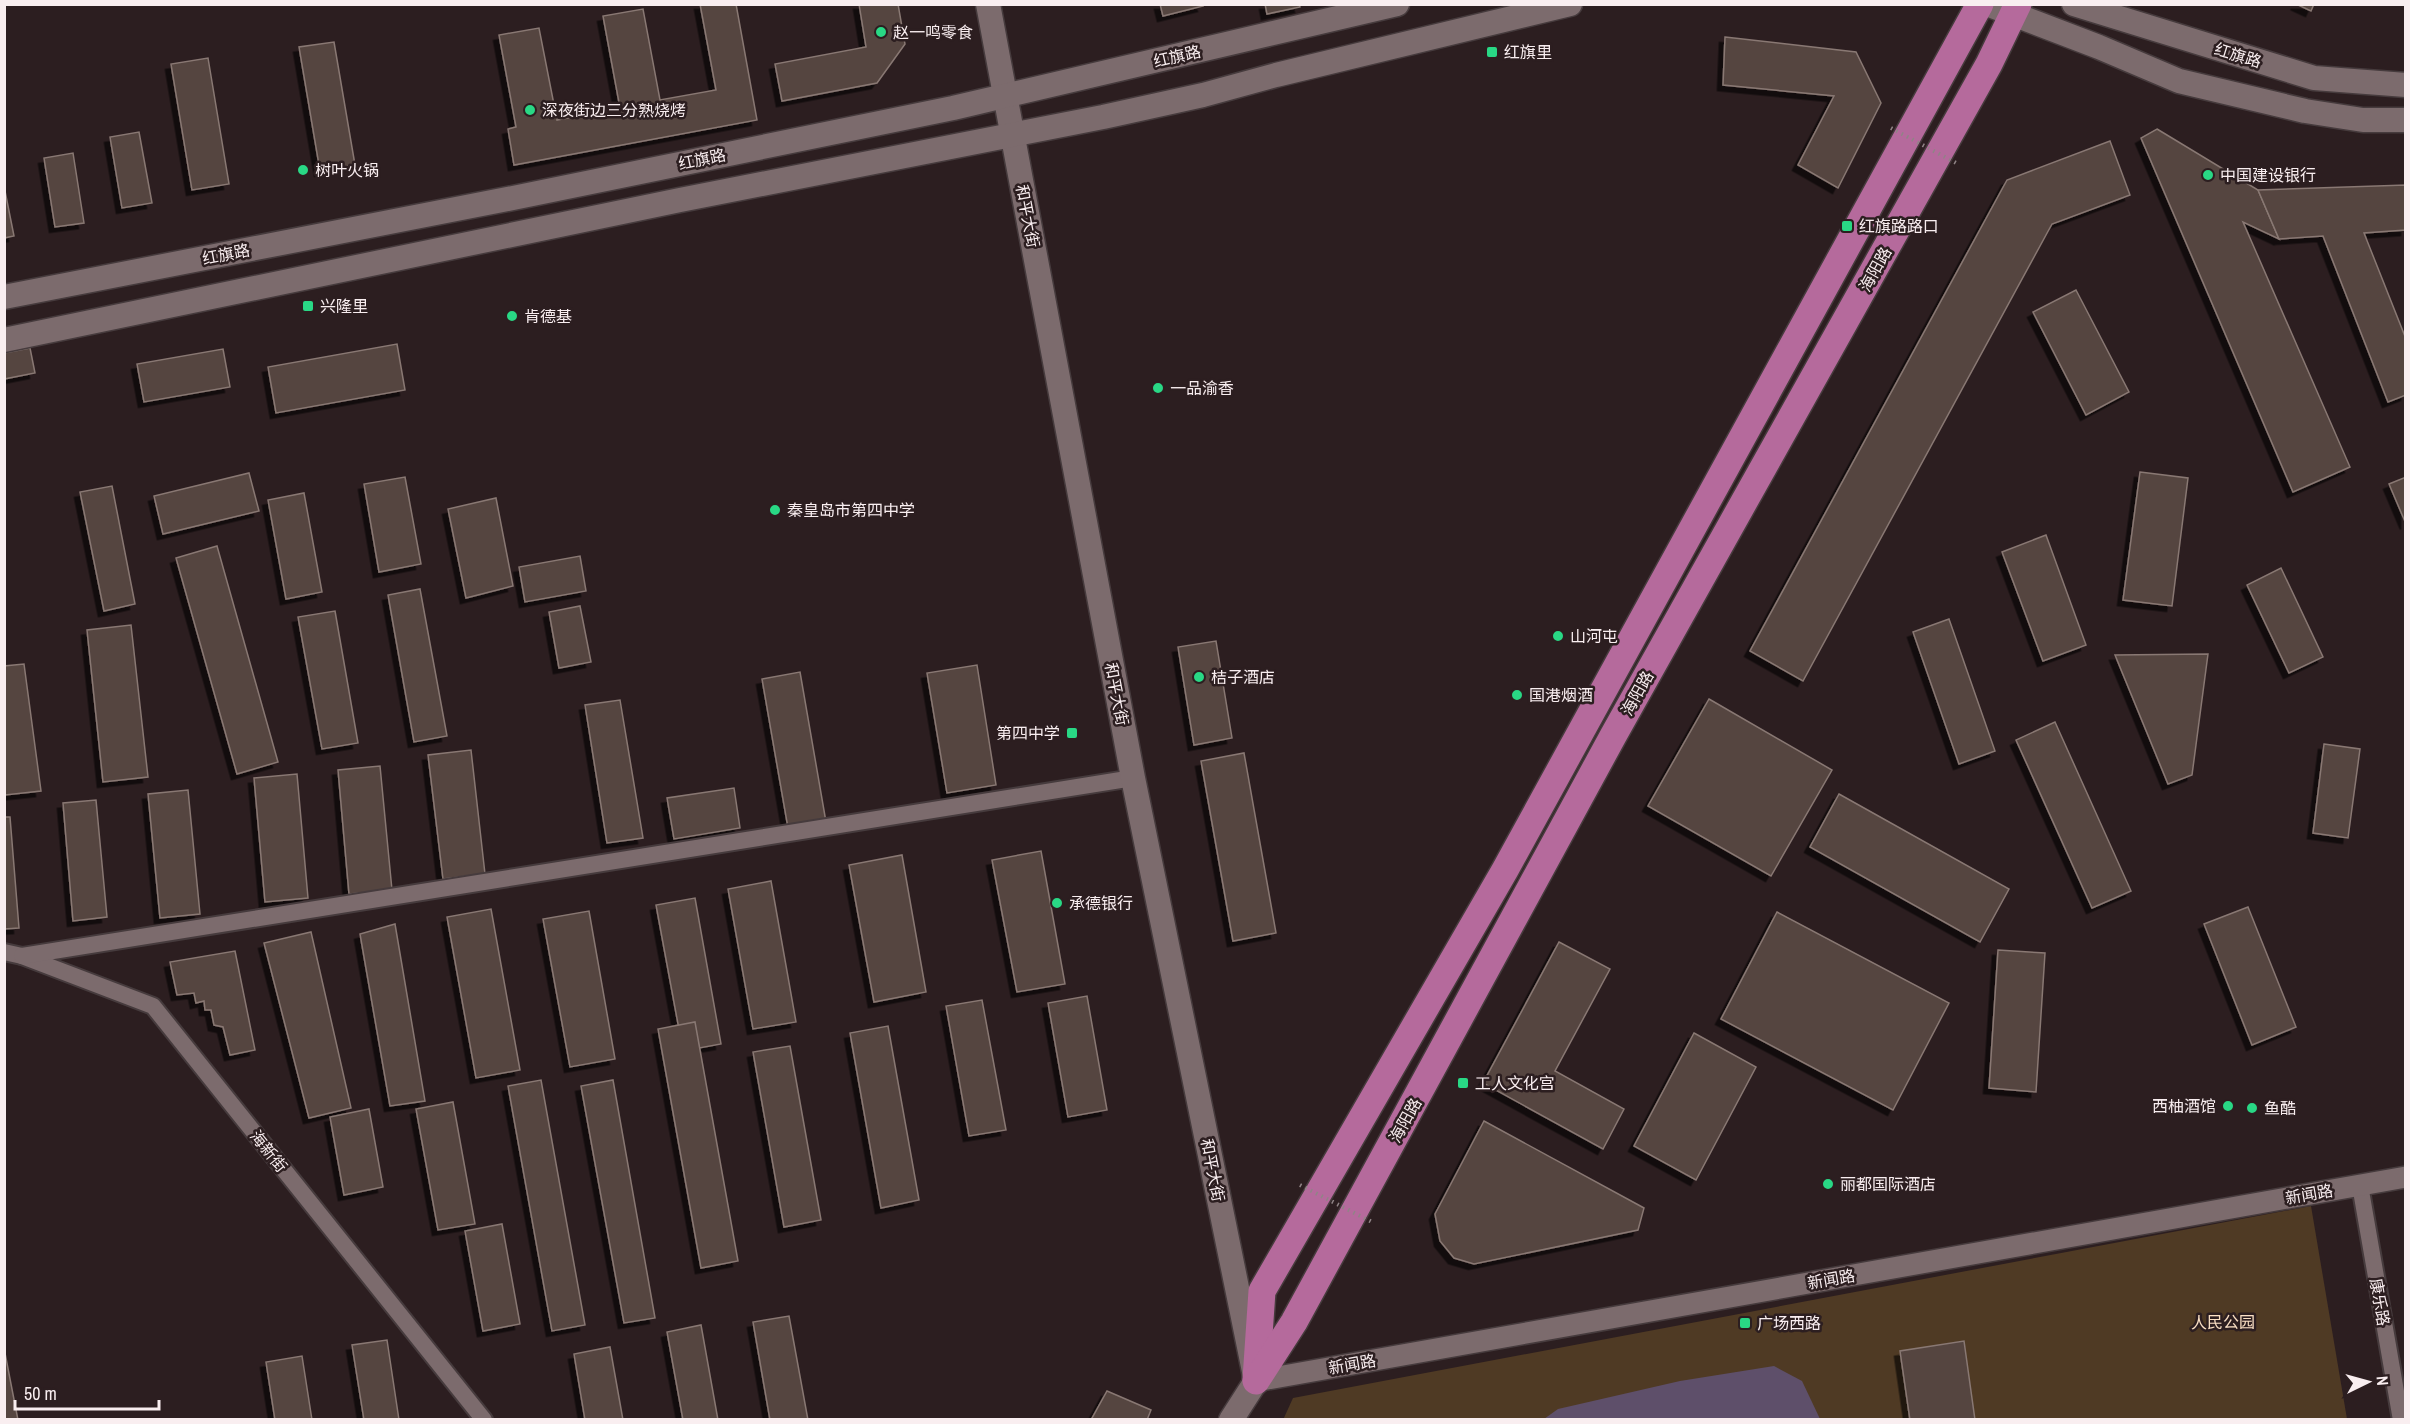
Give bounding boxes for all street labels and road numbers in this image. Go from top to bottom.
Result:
street label: 红旗路 [2212,37,2264,73]
street label: 红旗路 [1151,40,1203,72]
street label: 红旗路 [676,143,728,175]
street label: 和平大街 [1011,182,1045,250]
street label: 红旗路 [200,239,252,269]
street label: 海阳路 [1854,243,1896,295]
street label: 和平大街 [1100,660,1134,728]
street label: 海阳路 [1616,667,1658,719]
street label: 海阳路 [1384,1094,1426,1146]
street label: 海新街 [245,1125,293,1177]
street label: 和平大街 [1196,1136,1230,1204]
street label: 新闻路 [2283,1179,2335,1209]
street label: 新闻路 [1805,1264,1857,1294]
street label: 康乐路 [2365,1276,2395,1328]
street label: 新闻路 [1326,1349,1378,1379]

